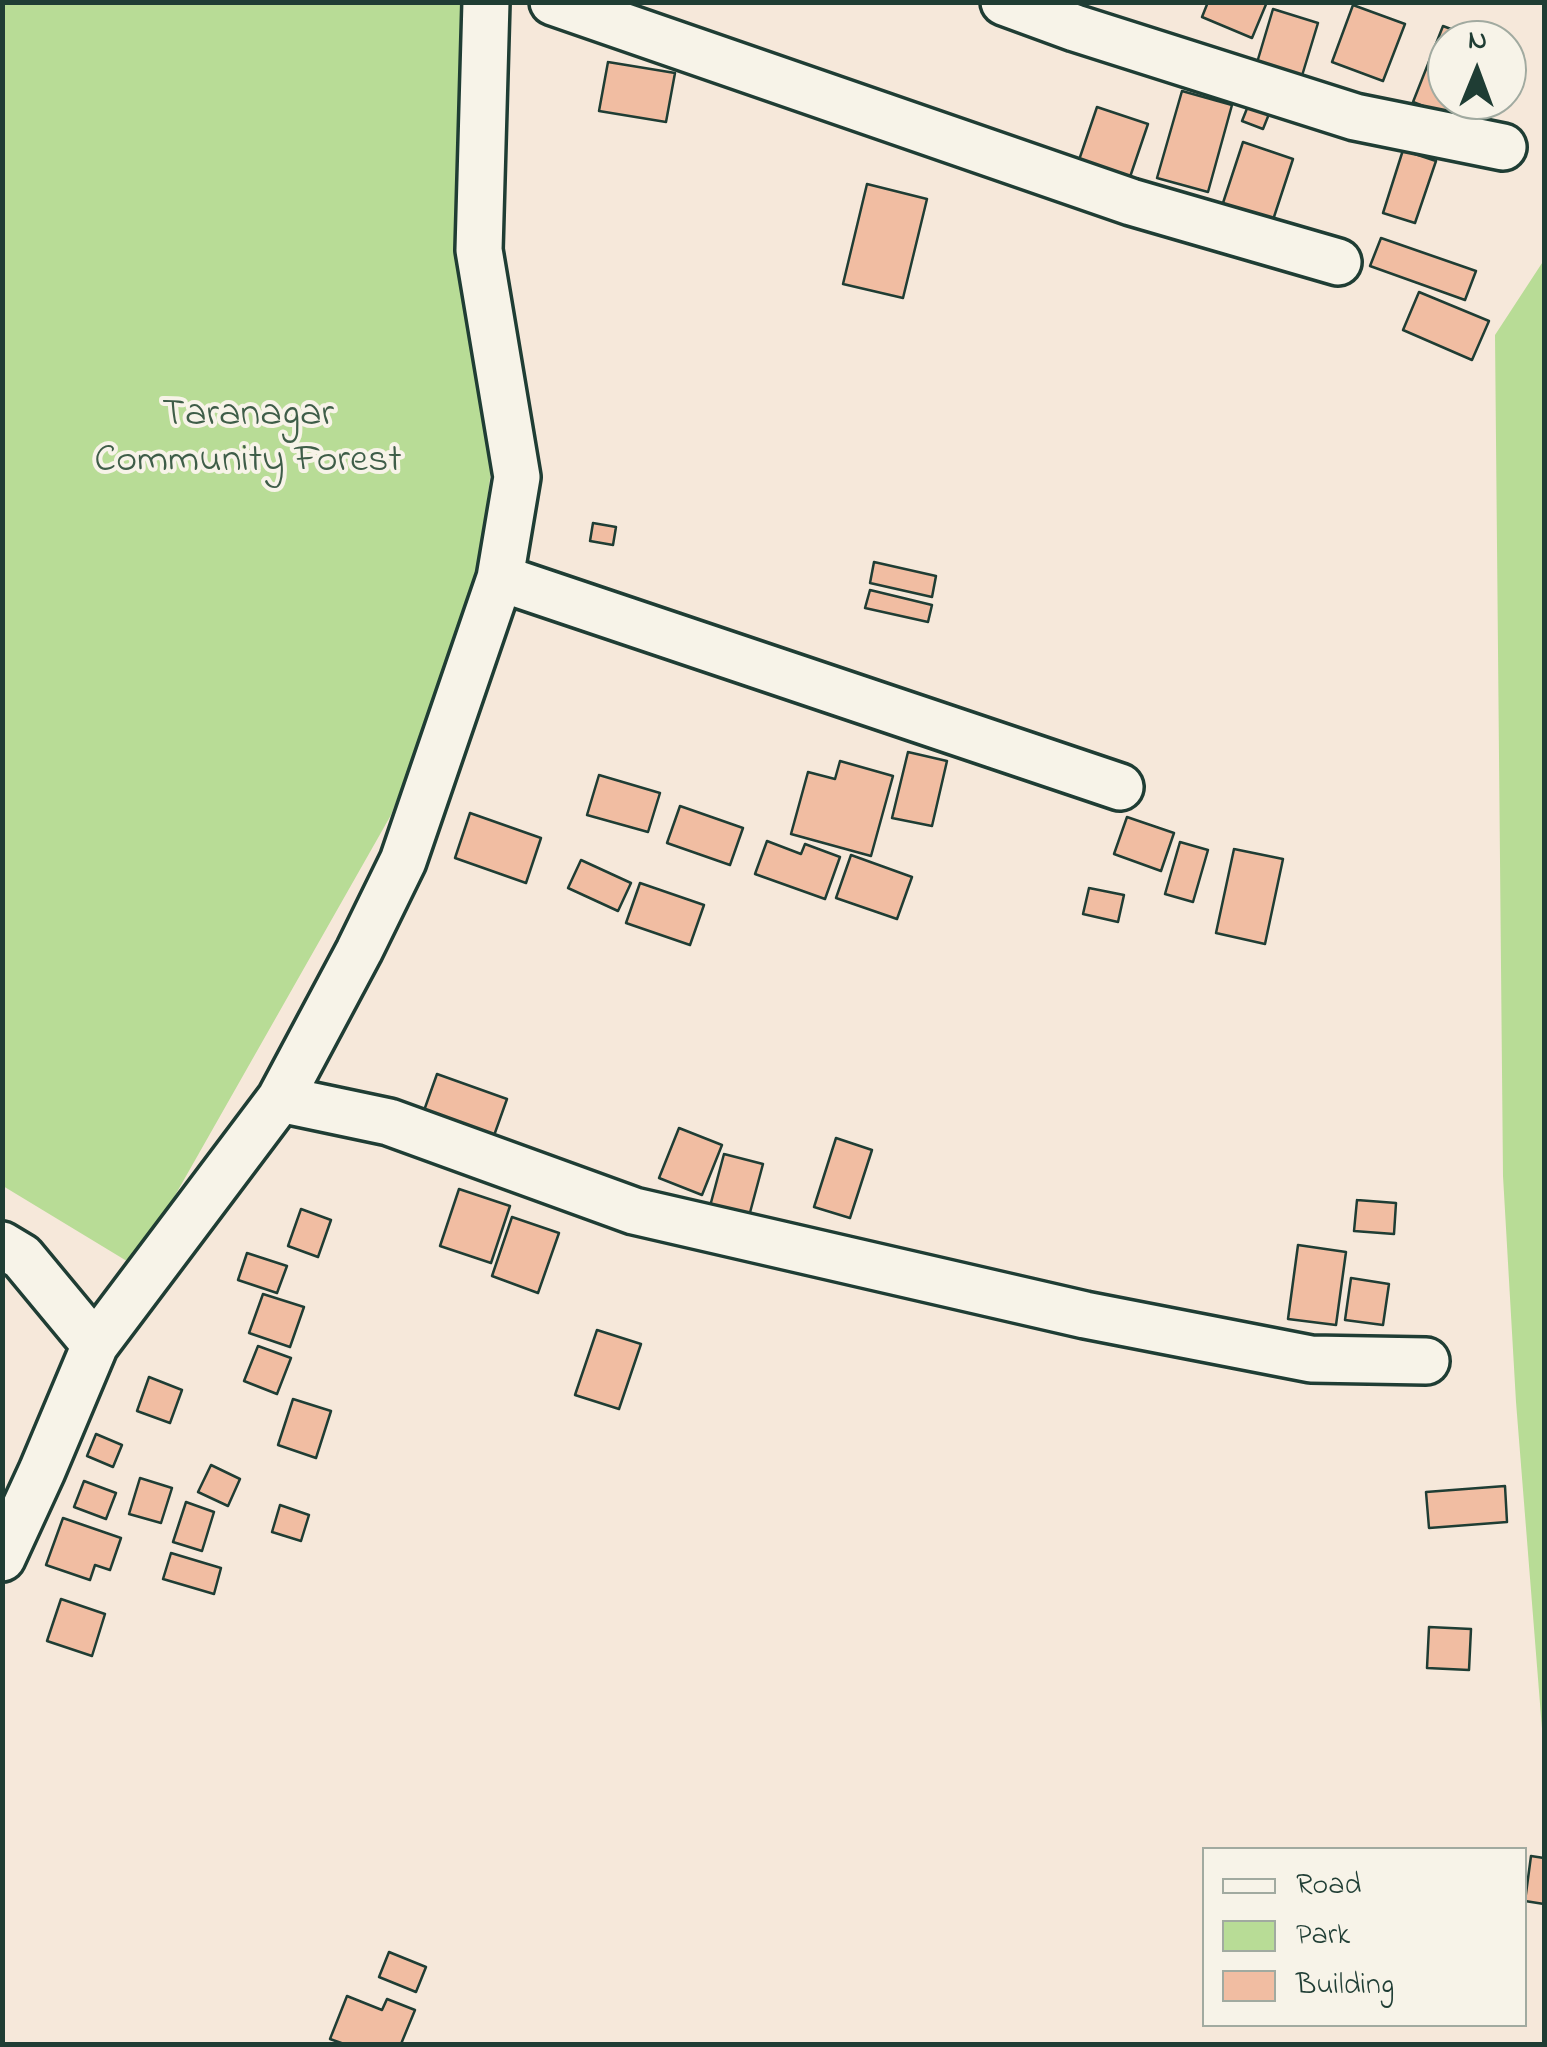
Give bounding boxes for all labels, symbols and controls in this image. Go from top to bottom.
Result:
north arrow [1427,20,1527,120]
text: N [1468,21,1487,62]
park label: Taranagar Community Forest [94,393,402,487]
legend [1202,1847,1527,2027]
text: Road [1296,1864,1361,1908]
text: Park [1296,1914,1350,1958]
text: Building [1296,1964,1394,2008]

